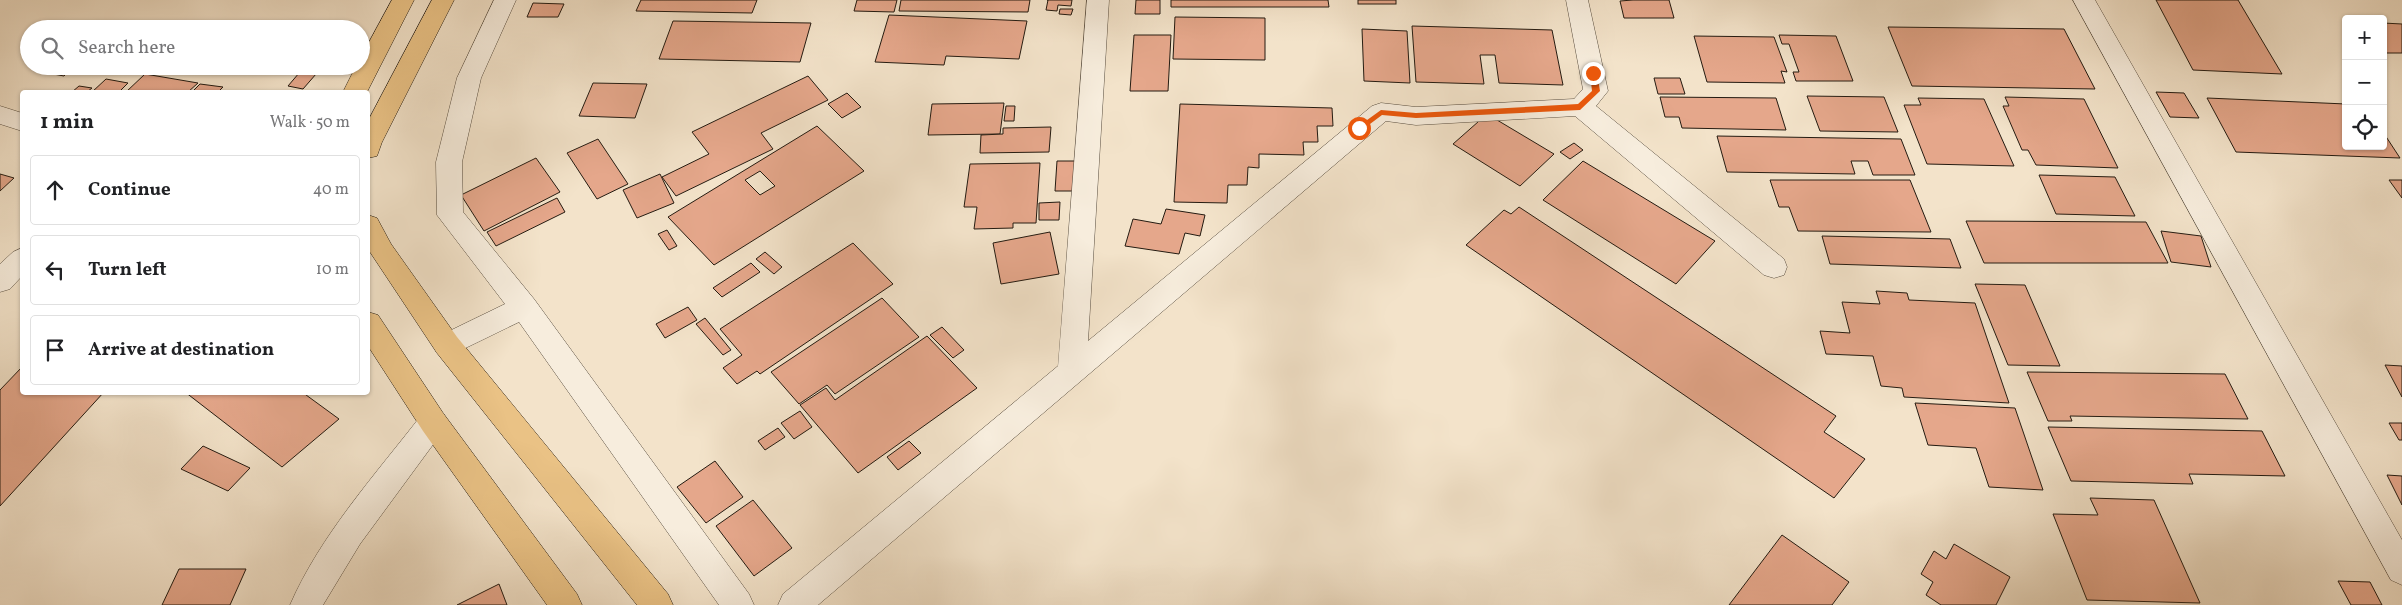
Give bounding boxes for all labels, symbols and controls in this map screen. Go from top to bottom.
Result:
map controls [2342,15,2387,150]
button: + [2342,15,2387,60]
search box [20,20,370,75]
icon: search [38,34,66,62]
text: Search here [78,35,175,61]
button: − [2342,60,2387,105]
route end [1582,62,1605,85]
button: locate [2342,105,2387,150]
text: 1 min [40,108,94,137]
text: Walk · 50 m [270,112,350,134]
route start [1348,117,1371,140]
icon: ahead [41,176,69,204]
text: Continue [88,177,171,203]
text: 40 m [313,179,349,201]
icon: left [41,256,69,284]
text: Turn left [88,257,167,283]
text: 10 m [316,259,349,281]
icon: arrive [41,336,69,364]
text: Arrive at destination [88,337,274,363]

